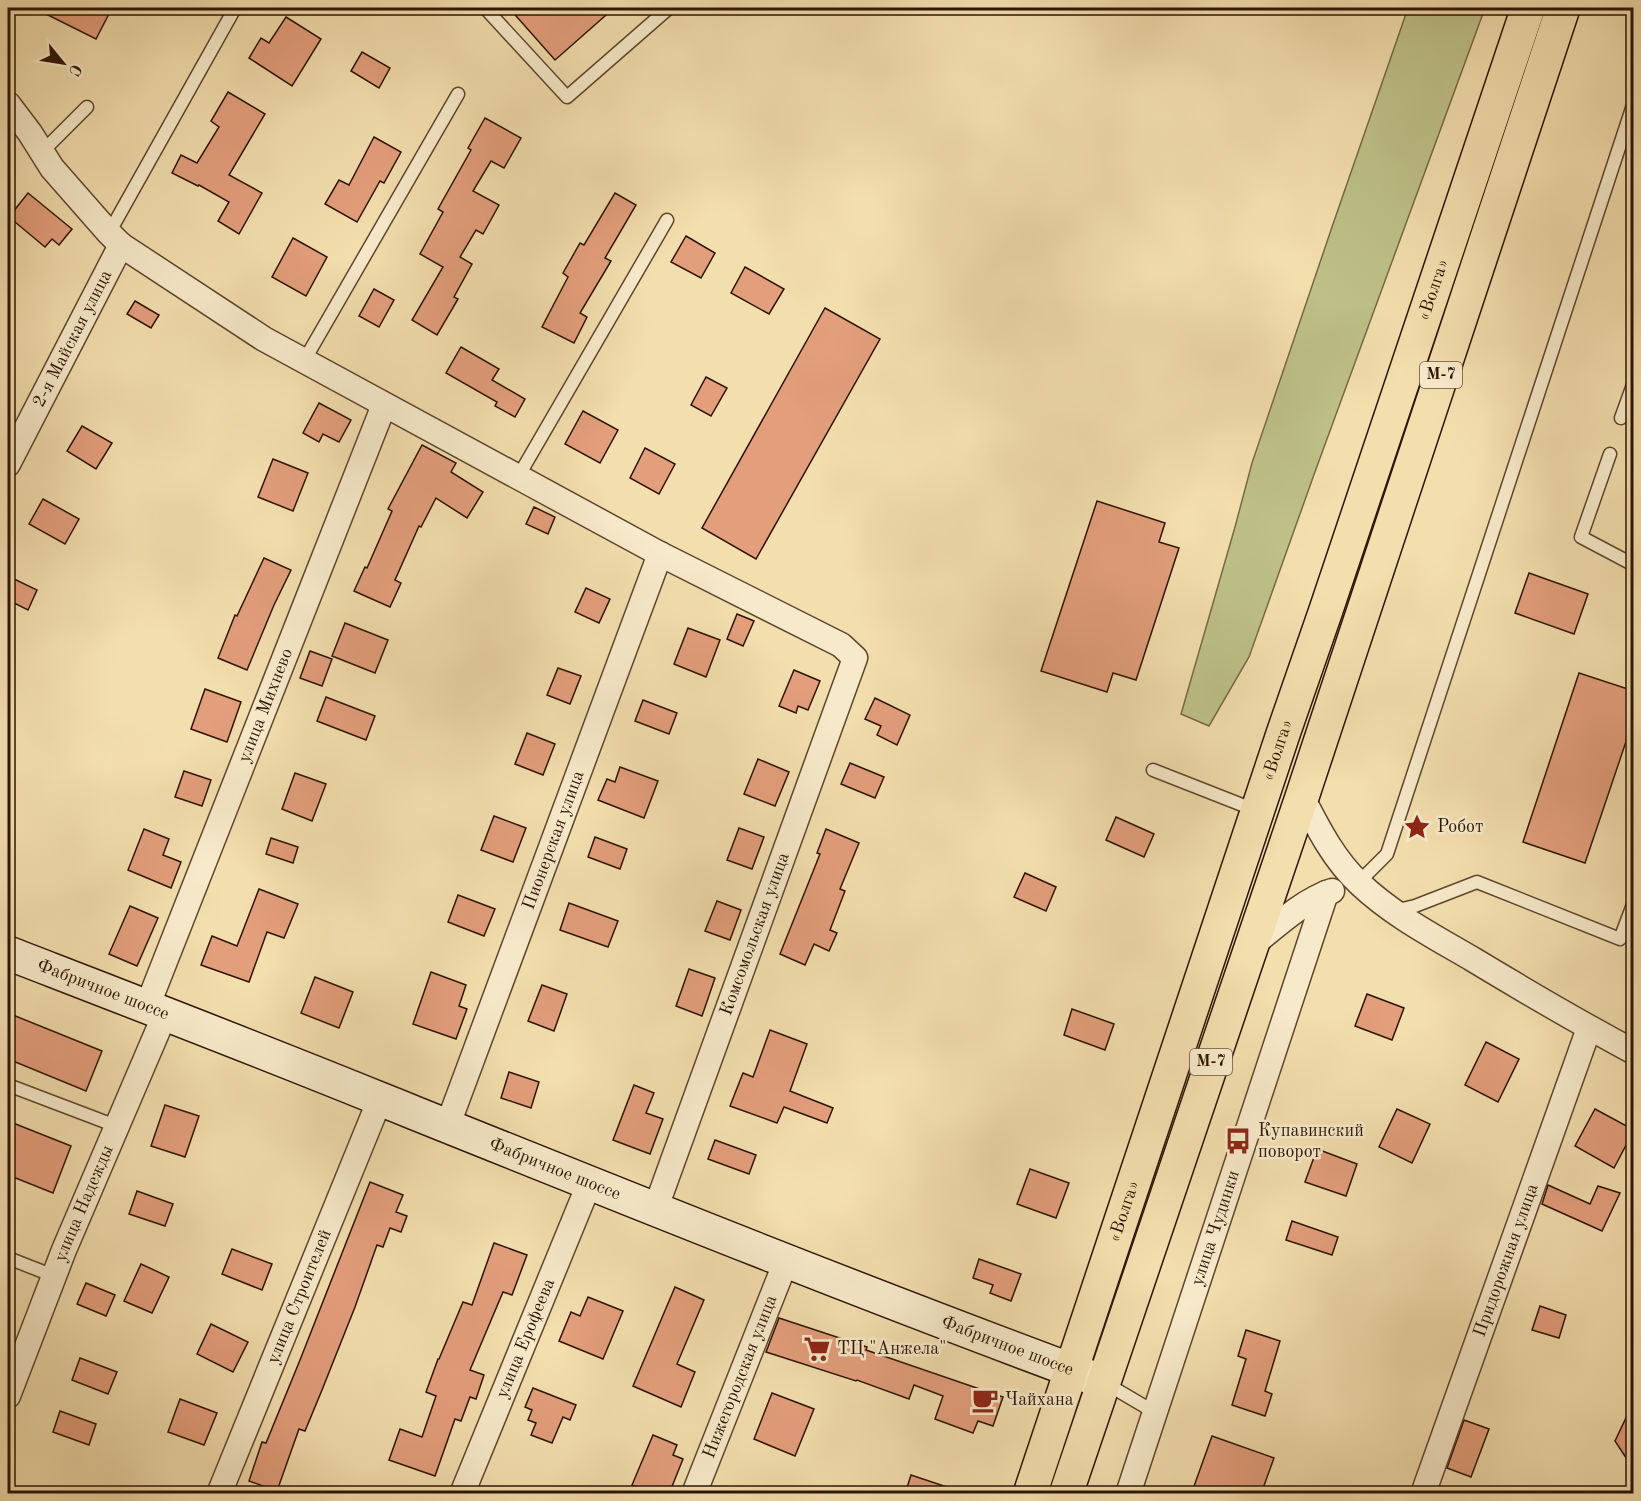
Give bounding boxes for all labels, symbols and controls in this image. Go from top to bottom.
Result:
north arrow [33,33,93,93]
text: С [65,61,84,78]
street label: «Волга» [1415,257,1452,323]
street label: 2-я Майская улица [30,267,115,410]
road number: М-7 [1420,362,1462,388]
street label: улица Михнево [235,646,296,765]
street label: «Волга» [1259,717,1296,783]
street label: Пионерская улица [520,768,588,912]
place icon: Робот [1402,812,1432,842]
place label: Робот [1437,818,1484,836]
street label: Комсомольская улица [717,850,793,1018]
street label: Фабричное шоссе [35,956,172,1023]
road number: М-7 [1190,1049,1232,1075]
place label: Купавинский поворот [1258,1122,1364,1161]
bus stop icon: Купавинский поворот [1223,1126,1253,1156]
street label: Фабричное шоссе [487,1135,623,1203]
street label: улица Надежды [51,1142,117,1264]
street label: улица Чудинки [1188,1168,1243,1288]
street label: «Волга» [1105,1178,1143,1244]
street label: Придорожная улица [1471,1181,1542,1339]
street label: улица Строителей [264,1227,335,1367]
street label: улица Ерофеева [493,1276,558,1401]
street label: Нижегородская улица [700,1293,781,1461]
street label: Фабричное шоссе [939,1313,1076,1379]
supermarket icon: ТЦ "Анжела" [802,1334,832,1364]
place label: ТЦ "Анжела" [837,1340,946,1358]
cafe icon: Чайхана [970,1385,1000,1415]
place label: Чайхана [1005,1391,1074,1409]

